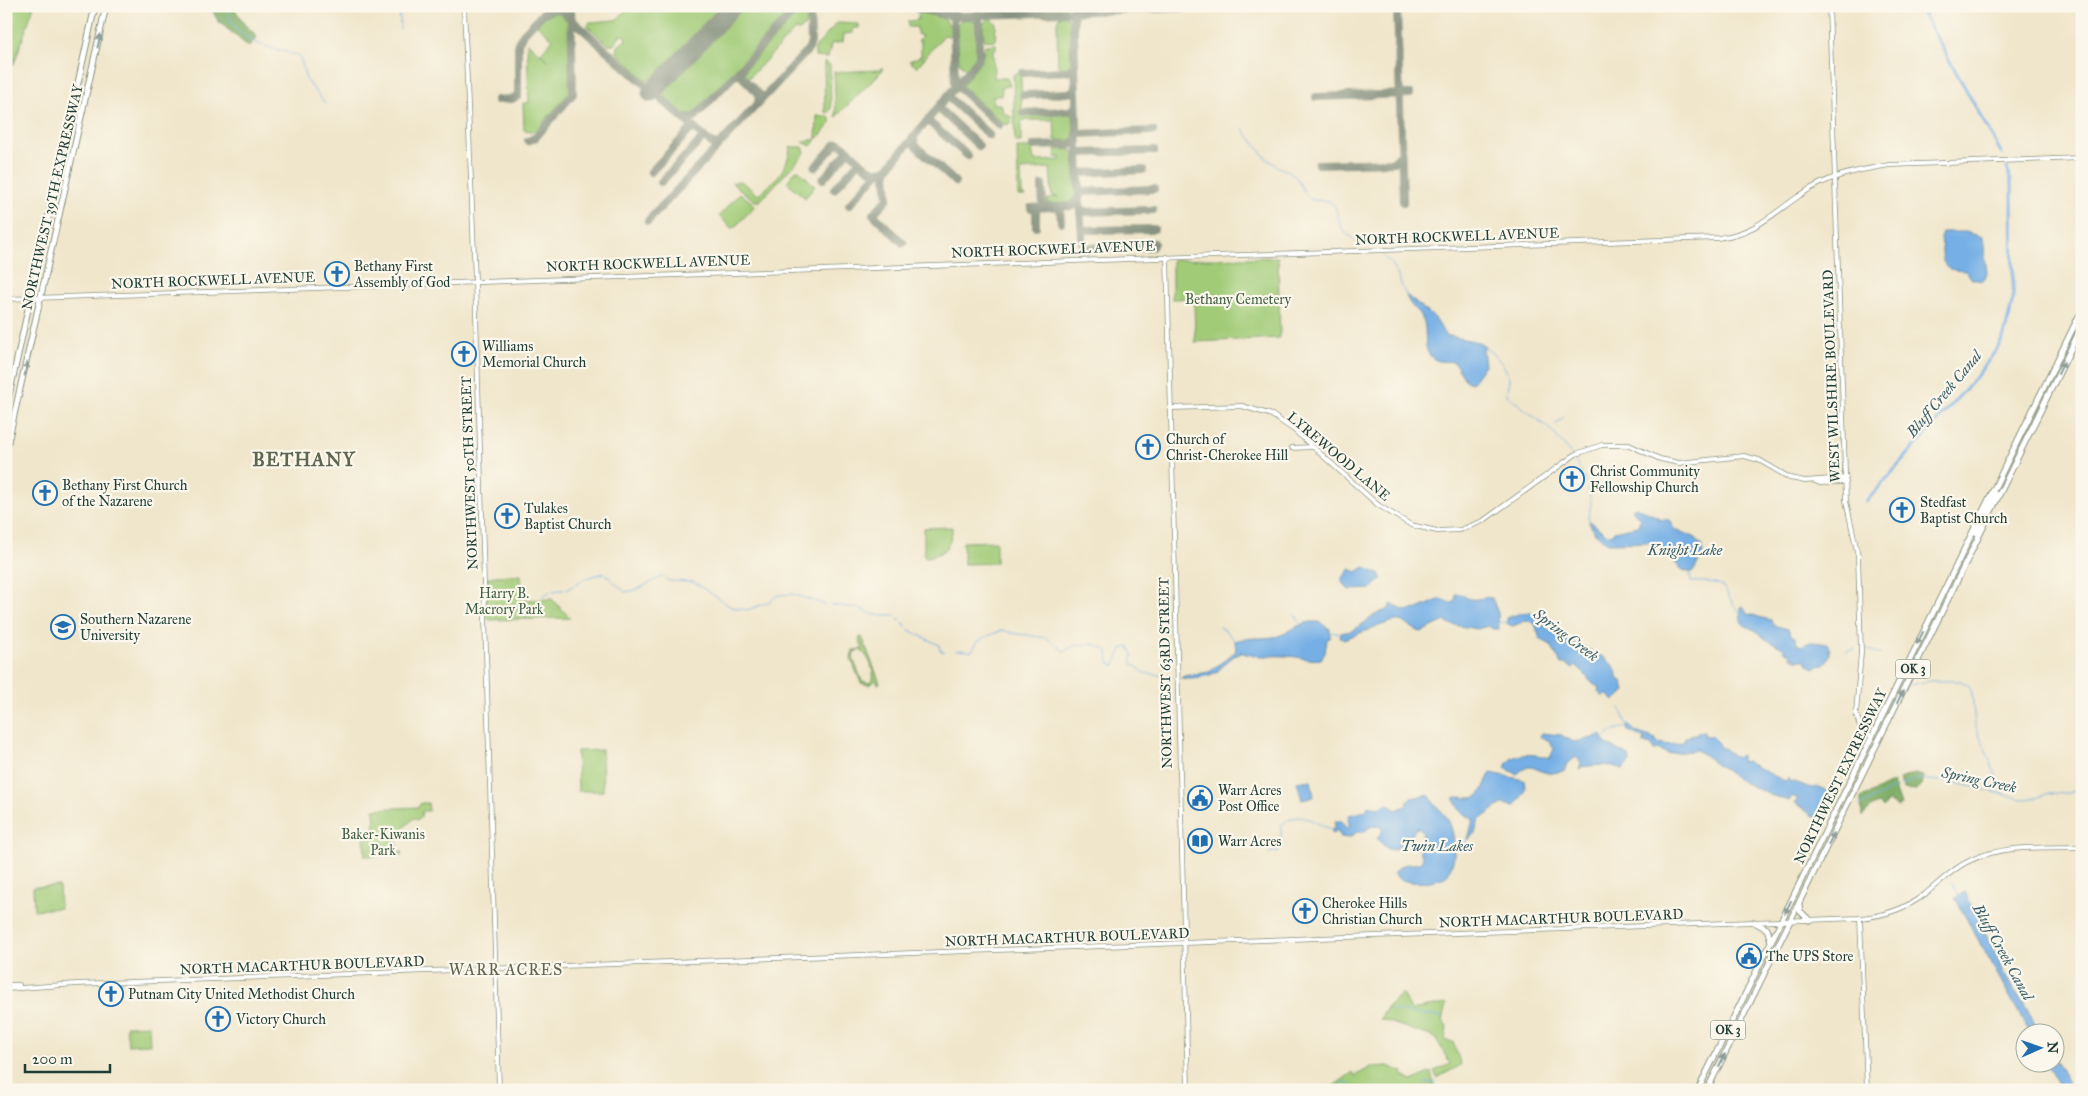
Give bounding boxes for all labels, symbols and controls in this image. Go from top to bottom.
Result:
one-way arrow [95,34,103,49]
street label: NORTHWEST 39TH EXPRESSWAY [18,82,87,312]
street label: NORTH ROCKWELL AVENUE [1355,224,1559,249]
street label: NORTH ROCKWELL AVENUE [951,237,1155,262]
street label: NORTH ROCKWELL AVENUE [546,251,750,276]
place label: Bethany First Assembly of God [353,258,450,291]
church icon: Bethany First Assembly of God [324,261,350,287]
street label: NORTH ROCKWELL AVENUE [111,268,315,293]
street label: WEST WILSHIRE BOULEVARD [1819,269,1844,483]
park label: Bethany Cemetery [1185,291,1292,308]
place label: Williams Memorial Church [482,338,587,371]
church icon: Williams Memorial Church [451,341,477,367]
water label: Bluff Creek Canal [1902,346,1987,442]
one-way arrow [2057,360,2066,375]
one-way arrow [22,362,30,377]
street label: NORTHWEST 50TH STREET [458,375,481,570]
street label: LYREWOOD LANE [1284,408,1394,504]
place label: Church of Christ-Cherokee Hill [1166,431,1288,464]
church icon: Church of Christ-Cherokee Hill [1135,434,1161,460]
district label: BETHANY [252,448,356,471]
place label: Christ Community Fellowship Church [1590,463,1700,496]
church icon: Christ Community Fellowship Church [1559,466,1585,492]
place label: Bethany First Church of the Nazarene [62,477,188,510]
church icon: Bethany First Church of the Nazarene [32,480,58,506]
place label: Stedfast Baptist Church [1920,494,2008,527]
church icon: Stedfast Baptist Church [1889,497,1915,523]
place label: Tulakes Baptist Church [524,500,612,533]
church icon: Tulakes Baptist Church [494,503,520,529]
water label: Knight Lake [1647,541,1723,559]
street label: NORTHWEST 63RD STREET [1155,577,1176,769]
park label: Harry B. Macrory Park [465,585,544,618]
water label: Spring Creek [1529,604,1602,666]
place label: Southern Nazarene University [80,611,191,644]
school or university icon: Southern Nazarene University [50,614,76,640]
one-way arrow [1916,630,1924,645]
road number: OK 3 [1896,660,1930,679]
street label: NORTHWEST EXPRESSWAY [1790,685,1891,867]
one-way arrow [1896,689,1904,704]
water label: Spring Creek [1939,763,2019,798]
place label: Warr Acres Post Office [1218,782,1281,815]
public building icon: Warr Acres Post Office [1187,785,1213,811]
park label: Baker-Kiwanis Park [341,826,425,859]
library icon: Warr Acres [1187,828,1213,854]
one-way arrow [1827,832,1835,846]
place label: Warr Acres [1218,833,1281,850]
water label: Twin Lakes [1401,837,1474,855]
place label: Cherokee Hills Christian Church [1322,895,1423,928]
church icon: Cherokee Hills Christian Church [1292,898,1318,924]
one-way arrow [1784,900,1792,914]
water label: Bluff Creek Canal [1969,900,2038,1005]
street label: NORTH MACARTHUR BOULEVARD [1438,906,1684,931]
street label: NORTH MACARTHUR BOULEVARD [944,925,1190,950]
public building icon: The UPS Store [1736,943,1762,969]
place label: The UPS Store [1766,948,1854,965]
street label: NORTH MACARTHUR BOULEVARD [179,953,425,978]
district label: WARR ACRES [449,960,563,979]
church icon: Putnam City United Methodist Church [98,981,124,1007]
place label: Putnam City United Methodist Church [128,986,355,1003]
church icon: Victory Church [205,1006,231,1032]
place label: Victory Church [235,1011,326,1028]
road number: OK 3 [1710,1020,1746,1040]
north arrow [2016,1024,2066,1074]
scale bar [25,1041,110,1073]
text: N [2044,1041,2061,1054]
text: 200 m [32,1050,73,1068]
one-way arrow [1717,1052,1726,1067]

